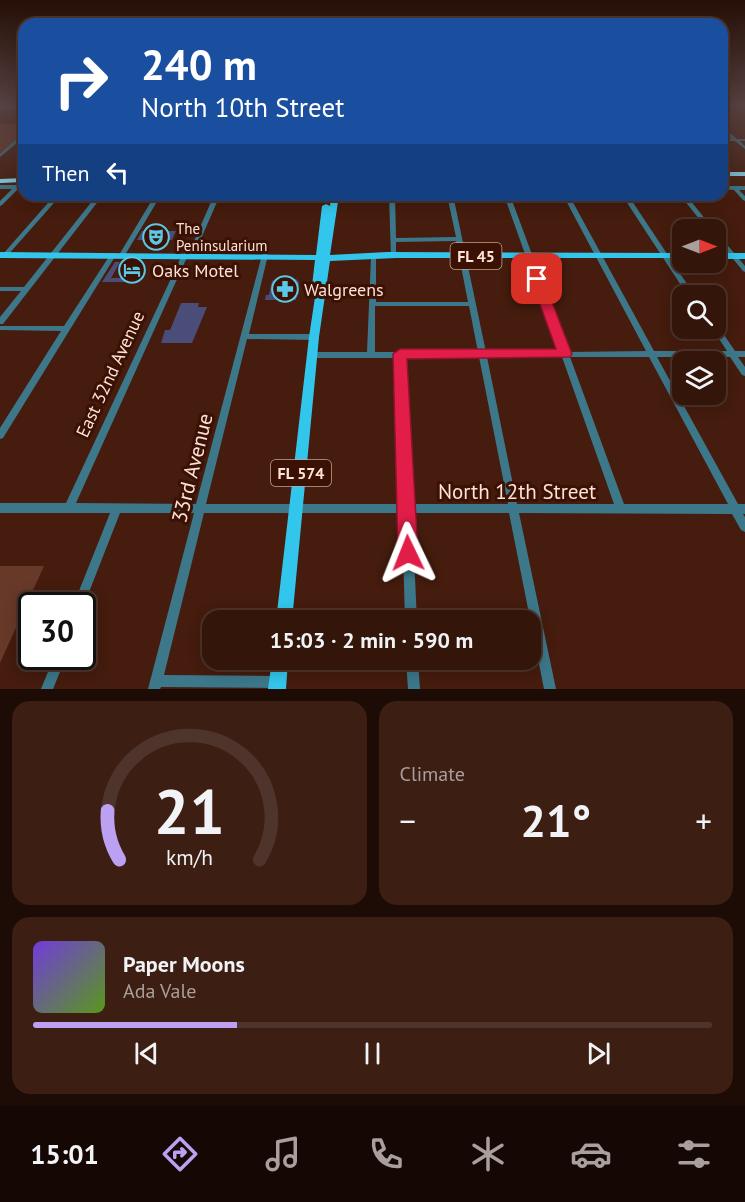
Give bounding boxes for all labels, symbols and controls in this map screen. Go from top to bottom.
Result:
text: 240 m [141,37,257,92]
icon: right [42,42,120,120]
text: North 10th Street [141,90,344,124]
icon: left [101,156,134,189]
text: Then [42,159,89,187]
place label: The Peninsularium [176,219,268,255]
north arrow [672,219,726,273]
map controls [672,219,726,405]
theatre icon: The Peninsularium [141,222,171,252]
road number: FL 45 [450,243,502,269]
pin [511,253,562,304]
hotel icon: Oaks Motel [117,255,147,285]
place label: Oaks Motel [152,259,239,282]
icon: arrive [520,262,553,295]
pharmacy icon: Walgreens [270,274,300,304]
place label: Walgreens [304,278,384,301]
button: search [672,285,726,339]
street label: East 32nd Avenue [71,307,149,441]
button: layers [672,351,726,405]
street label: 33rd Avenue [165,410,219,526]
road number: FL 574 [271,460,331,486]
street label: North 12th Street [438,478,596,505]
position arrow [376,521,440,585]
speed limit sign: 30 [18,592,96,670]
text: 15:03 · 2 min · 590 m [270,626,473,654]
text: Climate [400,761,465,787]
text: 21 [154,770,225,851]
text: 21° [520,791,591,849]
text: − [400,799,416,842]
text: + [695,799,712,842]
text: km/h [166,843,213,871]
text: Paper Moons [123,950,245,978]
text: Ada Vale [123,978,196,1004]
icon: previous [130,1037,163,1070]
icon: pause [356,1037,389,1070]
icon: next [582,1037,615,1070]
icon: directions [159,1133,201,1175]
icon: music [262,1133,304,1175]
icon: phone [365,1133,407,1175]
icon: climate [467,1133,509,1175]
icon: car [570,1133,612,1175]
icon: filters [673,1133,715,1175]
text: 15:01 [30,1137,99,1171]

